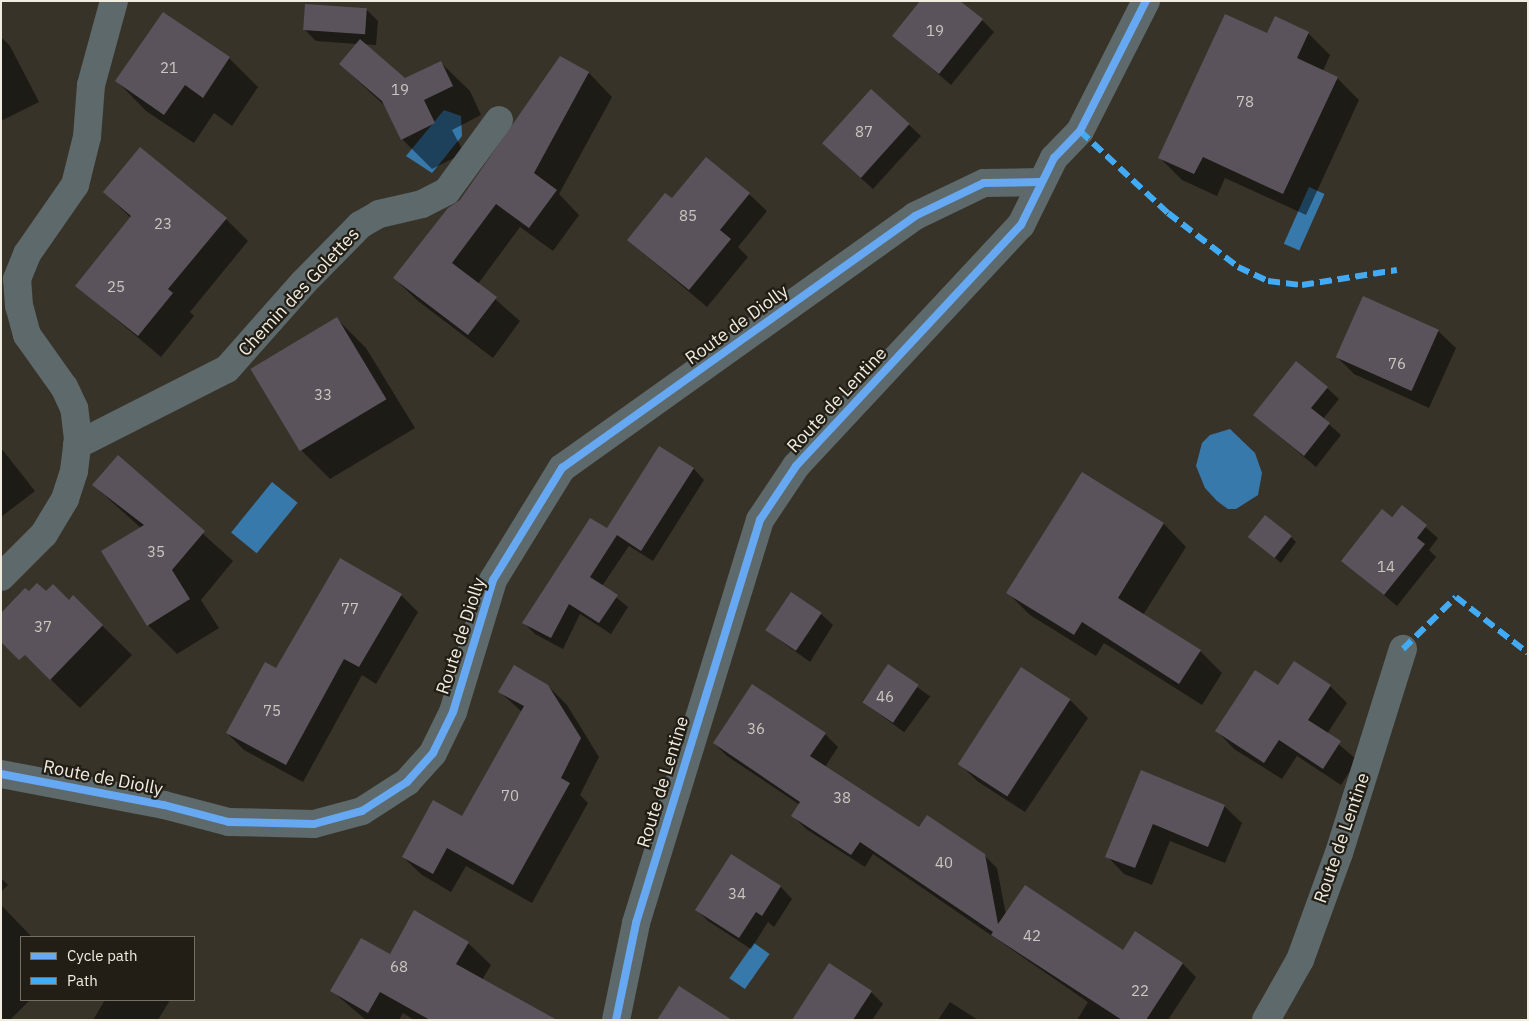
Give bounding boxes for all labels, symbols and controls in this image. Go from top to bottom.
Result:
house number: 19 [926,22,944,40]
house number: 21 [160,59,178,77]
house number: 19 [391,81,409,99]
house number: 78 [1236,93,1254,111]
house number: 87 [855,123,873,141]
house number: 85 [679,207,697,225]
house number: 23 [154,215,172,233]
street label: Chemin des Golettes [234,223,364,361]
house number: 25 [107,278,125,296]
street label: Route de Diolly [681,281,793,369]
street label: Route de Lentine [783,343,891,457]
house number: 76 [1388,355,1406,373]
house number: 33 [314,386,332,404]
house number: 35 [147,543,165,561]
house number: 14 [1377,558,1395,576]
street label: Route de Diolly [432,575,490,697]
house number: 77 [341,600,359,618]
house number: 37 [34,618,52,636]
house number: 46 [876,688,894,706]
house number: 75 [263,702,281,720]
street label: Route de Lentine [633,714,693,850]
house number: 36 [747,720,765,738]
street label: Route de Diolly [41,756,165,800]
street label: Route de Lentine [1310,770,1374,906]
house number: 70 [501,787,519,805]
house number: 38 [833,789,851,807]
house number: 40 [935,854,953,872]
house number: 34 [728,885,746,903]
house number: 42 [1023,927,1041,945]
legend [20,936,195,1001]
text: Cycle path [67,946,138,965]
house number: 68 [390,958,408,976]
text: Path [67,971,98,990]
house number: 22 [1131,982,1149,1000]

